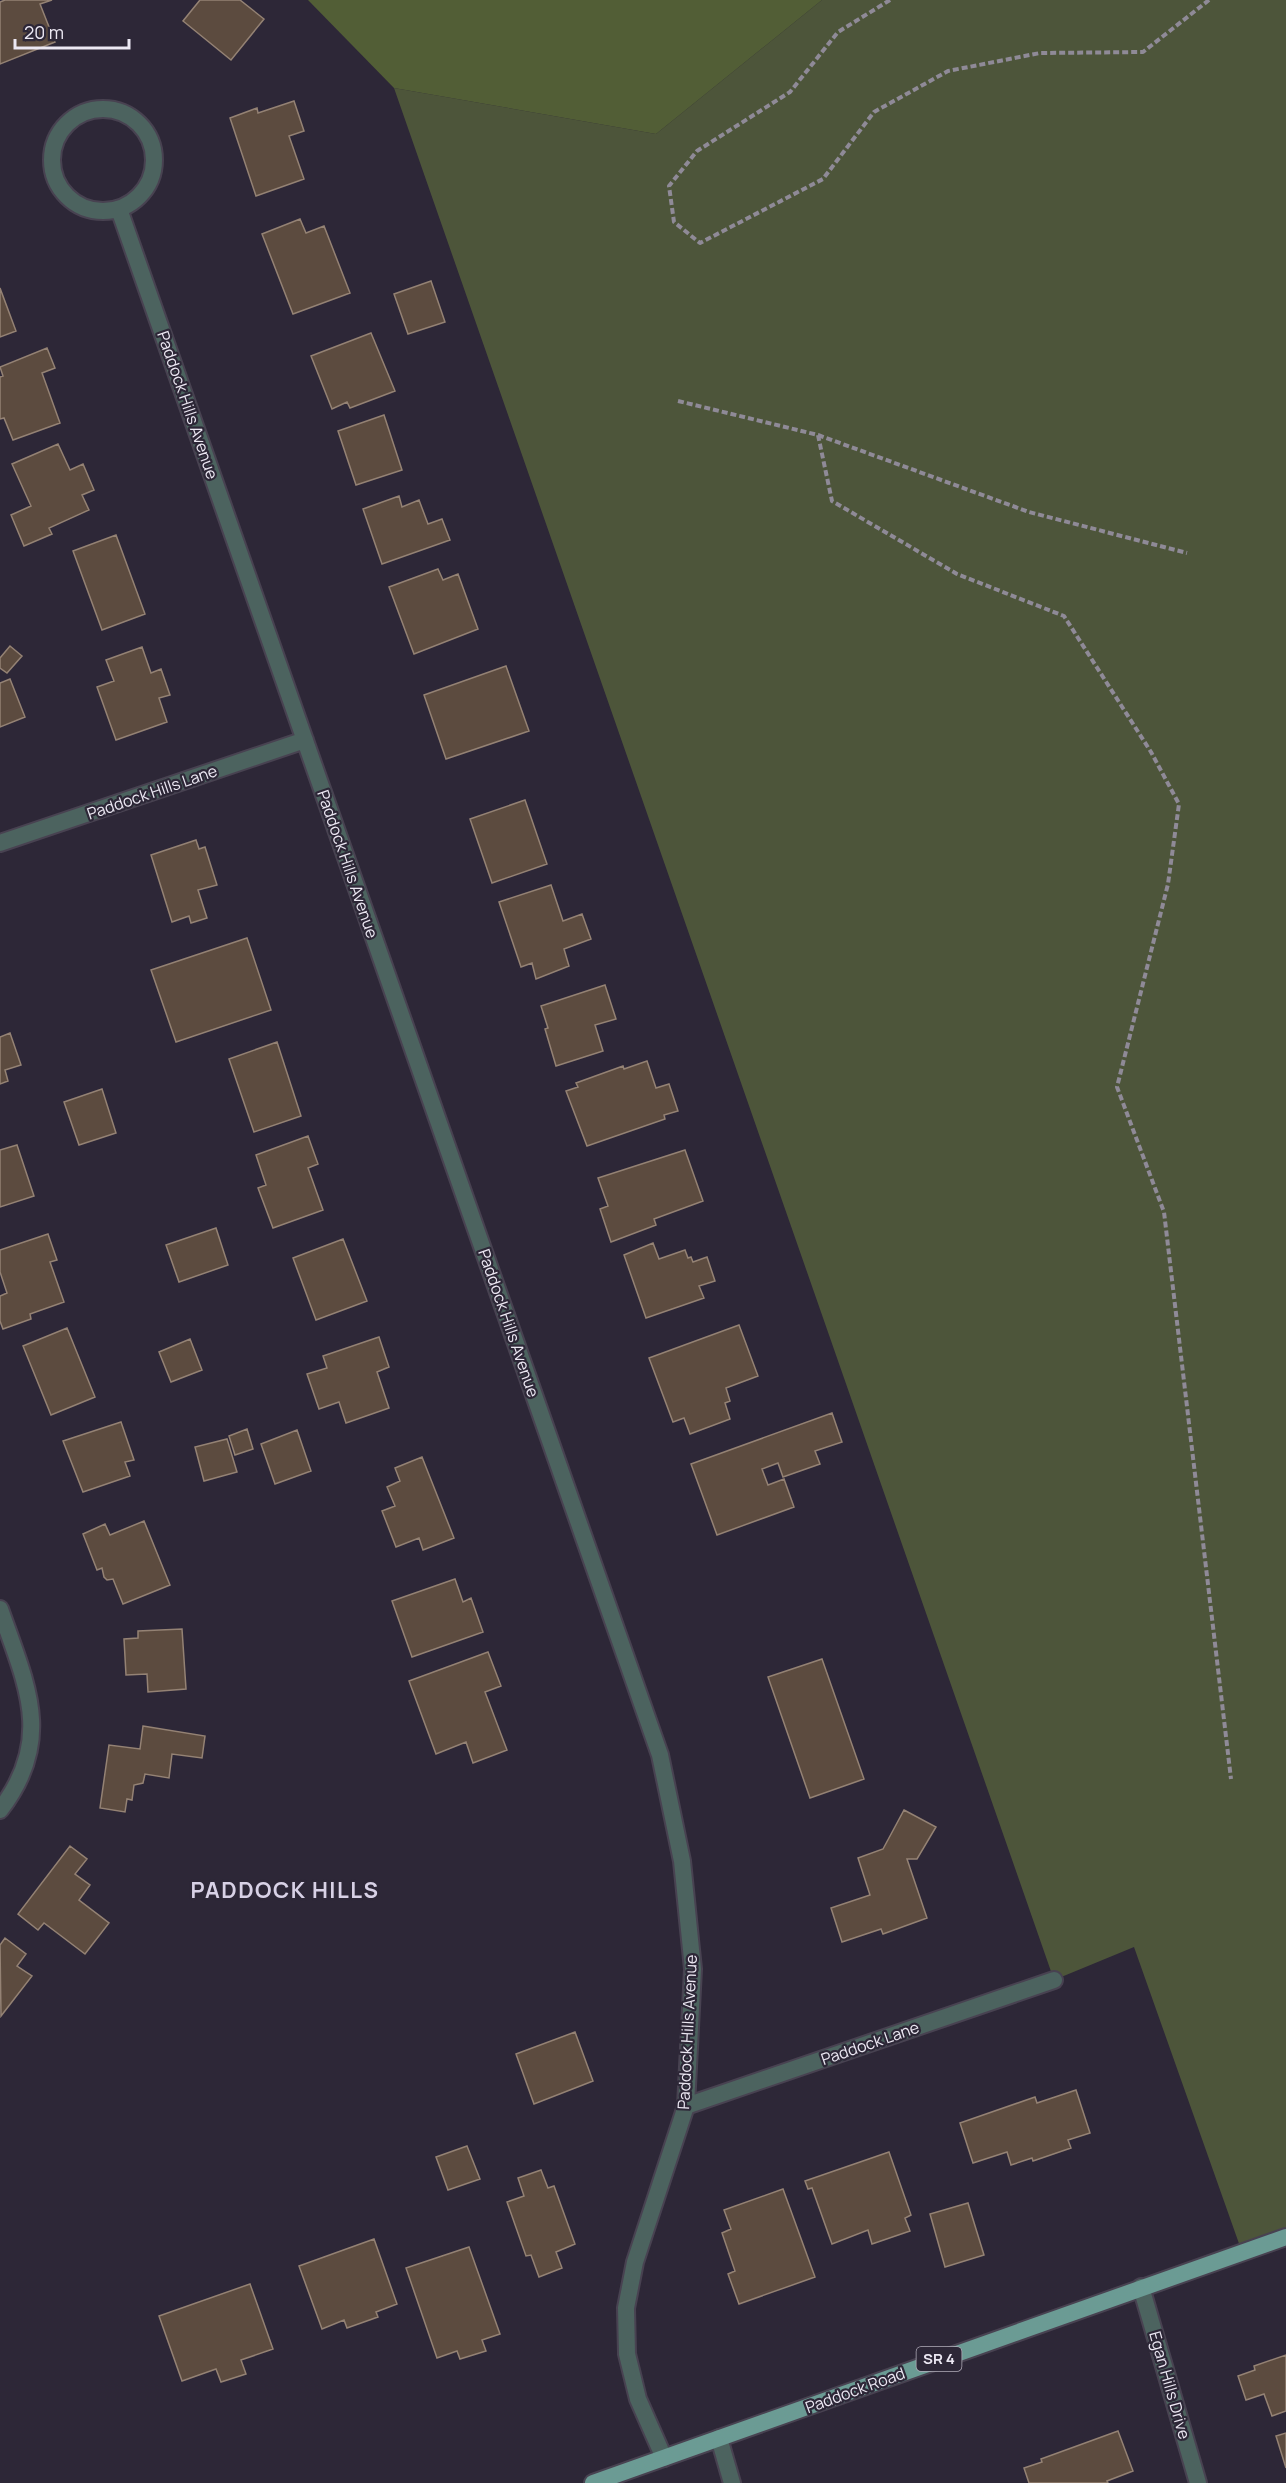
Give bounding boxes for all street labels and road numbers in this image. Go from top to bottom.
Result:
street label: Paddock Hills Avenue [152,328,224,482]
street label: Paddock Hills Lane [84,759,220,825]
street label: Paddock Hills Avenue [312,787,384,941]
street label: Paddock Hills Avenue [473,1246,545,1400]
street label: Paddock Hills Avenue [672,1954,702,2110]
street label: Paddock Lane [818,2016,922,2070]
street label: Egan Hills Drive [1144,2328,1196,2442]
road number: SR 4 [916,2347,962,2371]
street label: Paddock Road [802,2362,908,2418]

